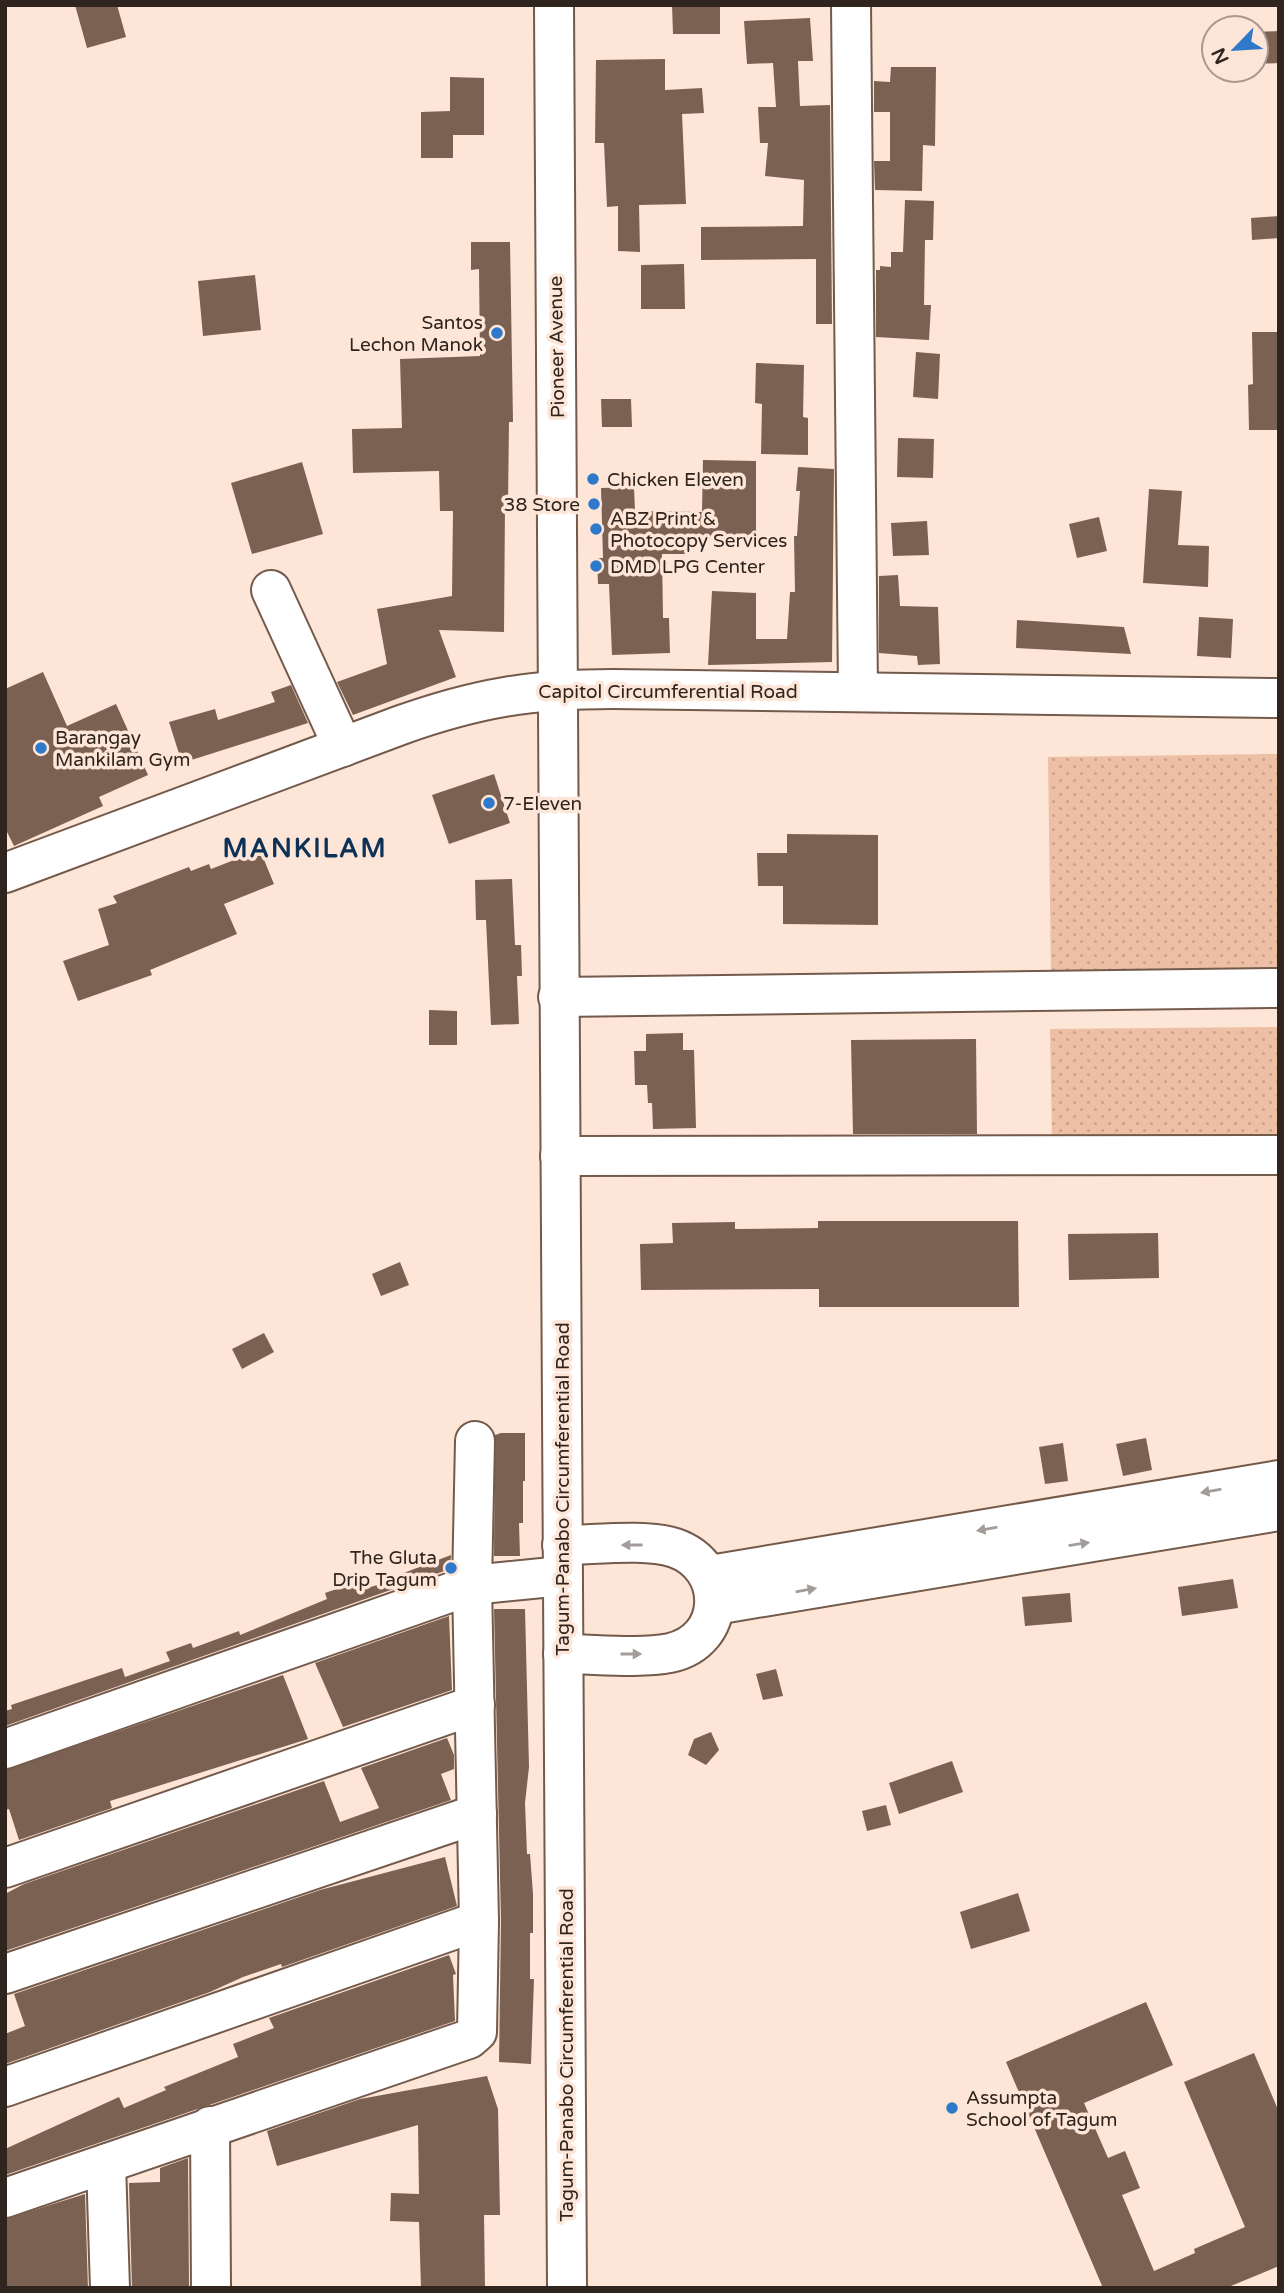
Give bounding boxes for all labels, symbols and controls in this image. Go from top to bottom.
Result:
north arrow [1200,14,1270,84]
text: N [1207,44,1234,67]
street label: Pioneer Avenue [545,276,569,418]
place label: Santos Lechon Manok [349,312,483,356]
marker: Santos Lechon Manok [489,325,505,341]
place label: Chicken Eleven [607,469,744,491]
marker: Chicken Eleven [585,471,601,487]
place label: 38 Store [503,494,580,516]
marker: 38 Store [586,496,602,512]
place label: ABZ Print & Photocopy Services [610,508,787,552]
marker: ABZ Print & Photocopy Services [588,521,604,537]
place label: DMD LPG Center [610,556,766,578]
marker: DMD LPG Center [588,558,604,574]
street label: Capitol Circumferential Road [538,681,798,703]
place label: Barangay Mankilam Gym [55,727,191,771]
marker: Barangay Mankilam Gym [33,740,49,756]
place label: 7-Eleven [503,793,582,815]
marker: 7-Eleven [481,795,497,811]
district label: MANKILAM [222,833,388,864]
street label: Tagum-Panabo Circumferential Road [552,1322,574,1656]
one-way arrow [1200,1486,1222,1497]
one-way arrow [976,1524,998,1535]
one-way arrow [1068,1538,1090,1549]
one-way arrow [621,1539,643,1551]
place label: The Gluta Drip Tagum [332,1547,437,1591]
marker: The Gluta Drip Tagum [443,1560,459,1576]
one-way arrow [795,1584,817,1595]
one-way arrow [621,1648,643,1660]
street label: Tagum-Panabo Circumferential Road [556,1888,578,2222]
place label: Assumpta School of Tagum [966,2087,1118,2131]
marker: Assumpta School of Tagum [944,2100,960,2116]

